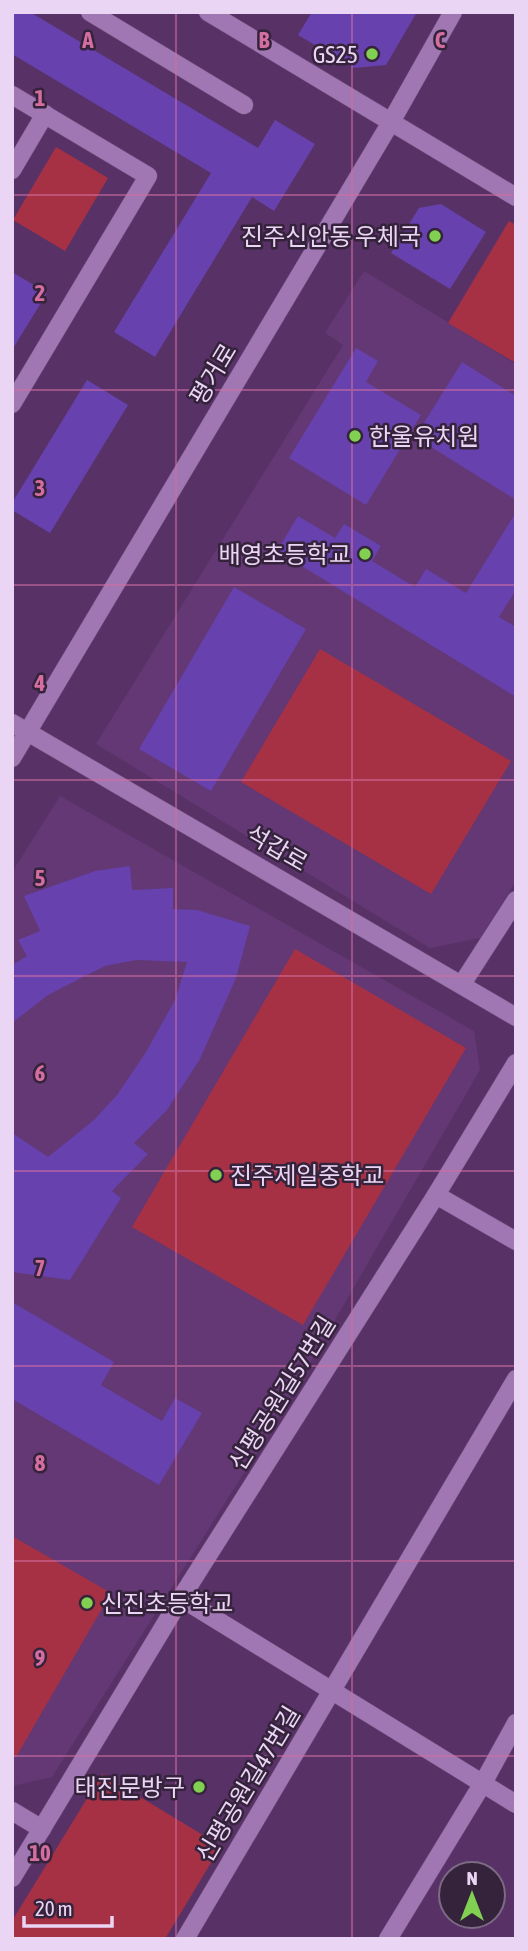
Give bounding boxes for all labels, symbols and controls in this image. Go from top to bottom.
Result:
text: A [81,27,94,53]
text: B [259,27,270,53]
text: C [435,27,446,53]
place label: GS25 [313,41,358,68]
marker: GS25 [364,46,380,62]
text: 1 [35,85,46,111]
place label: 진주신안동 우체국 [241,223,421,250]
marker: 진주신안동 우체국 [427,228,443,244]
text: 2 [35,280,45,306]
street label: 평거로 [184,339,242,409]
place label: 한울유치원 [369,423,479,450]
marker: 한울유치원 [347,428,363,444]
text: 3 [35,475,45,501]
place label: 배영초등학교 [219,541,351,568]
marker: 배영초등학교 [357,546,373,562]
text: 4 [34,670,46,696]
street label: 석갑로 [242,820,312,876]
text: 5 [35,865,46,891]
text: 6 [35,1060,46,1086]
place label: 진주제일중학교 [230,1162,385,1189]
marker: 진주제일중학교 [208,1167,224,1183]
text: 7 [35,1255,45,1281]
street label: 신평공원길57번길 [224,1311,340,1475]
text: 8 [35,1450,46,1476]
place label: 신진초등학교 [101,1590,233,1617]
marker: 신진초등학교 [79,1595,95,1611]
text: 9 [35,1645,46,1671]
street label: 신평공원길47번길 [191,1701,305,1867]
place label: 태진문방구 [75,1774,185,1801]
marker: 태진문방구 [191,1779,207,1795]
text: 10 [29,1840,51,1866]
north arrow [437,1860,507,1930]
text: N [466,1867,478,1889]
scale bar [24,1884,112,1928]
text: 20 m [35,1896,73,1920]

